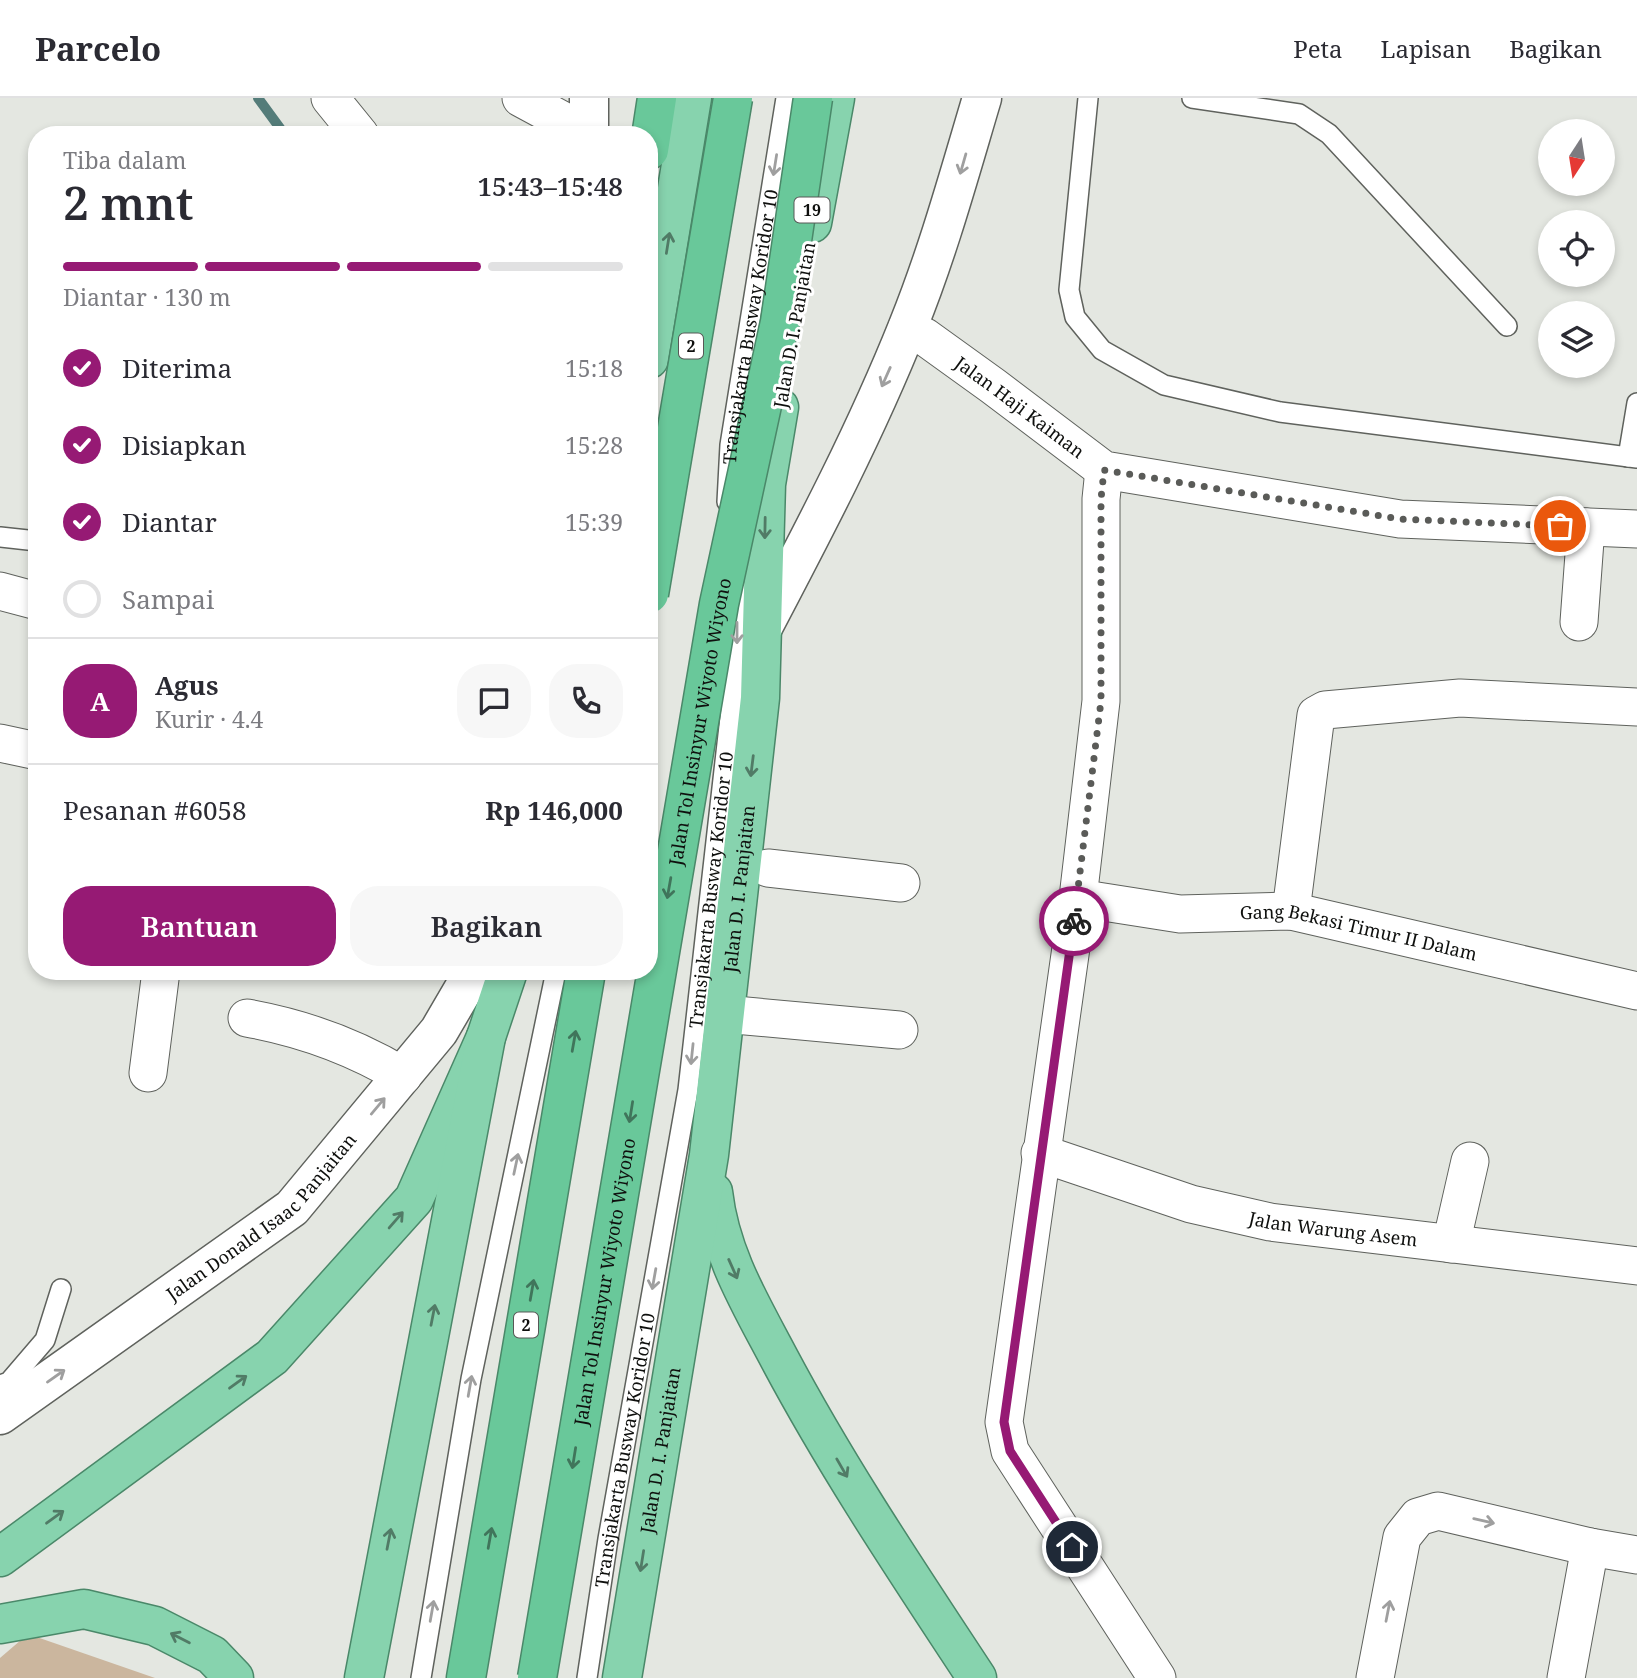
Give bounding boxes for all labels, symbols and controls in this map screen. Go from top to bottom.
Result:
text: Parcelo [35,26,161,71]
text: Peta [1293,32,1342,65]
text: Lapisan [1380,32,1471,65]
text: Bagikan [1509,32,1602,65]
north arrow [1538,119,1615,196]
map controls [1538,119,1615,378]
text: Tiba dalam [63,144,186,176]
one-way arrow [955,152,968,174]
one-way arrow [768,153,781,176]
text: 15:43–15:48 [477,168,623,204]
text: 2 mnt [63,171,194,233]
street label: Transjakarta Busway Koridor 10 [717,187,783,465]
road number: 19 [794,198,830,222]
button: locate [1538,210,1615,287]
one-way arrow [662,232,675,255]
street label: Jalan D. I. Panjaitan [767,240,820,411]
text: Diantar · 130 m [63,281,231,313]
button: layers [1538,301,1615,378]
road number: 2 [679,334,703,358]
icon: check [63,349,101,387]
text: Diterima [122,350,232,386]
street label: Jalan Haji Kaiman [949,350,1090,463]
text: 15:18 [565,352,623,384]
one-way arrow [879,366,892,388]
icon: check [63,426,101,464]
text: Disiapkan [122,427,247,463]
text: 15:28 [565,429,623,461]
pin [1530,496,1590,556]
icon: check [63,503,101,541]
text: Diantar [122,504,217,540]
text: 15:39 [565,506,623,538]
icon: bag [1541,507,1579,545]
one-way arrow [758,516,771,539]
street label: Jalan Tol Insinyur Wiyoto Wiyono [663,576,736,868]
text: Sampai [122,581,214,617]
one-way arrow [730,622,744,645]
button: chat [457,664,531,738]
button: phone [549,664,623,738]
text: Agus [155,667,218,703]
text: A [90,683,110,719]
text: Kurir · 4.4 [155,703,263,735]
street label: Transjakarta Busway Koridor 10 [683,750,738,1029]
one-way arrow [746,754,759,776]
text: Pesanan #6058 [63,792,247,828]
text: Rp 146,000 [485,792,623,828]
street label: Jalan D. I. Panjaitan [717,803,760,975]
one-way arrow [662,876,675,899]
button: Bantuan [63,886,336,966]
button: Bagikan [350,886,623,966]
courier [1039,886,1109,956]
street label: Gang Bekasi Timur II Dalam [1239,899,1480,966]
icon: bike [1055,902,1093,940]
one-way arrow [568,1030,581,1053]
one-way arrow [685,1043,698,1065]
one-way arrow [370,1097,386,1115]
one-way arrow [624,1100,637,1123]
street label: Jalan Donald Isaac Panjaitan [160,1128,362,1306]
street label: Jalan Tol Insinyur Wiyoto Wiyono [568,1136,640,1428]
one-way arrow [510,1153,524,1176]
street label: Jalan Warung Asem [1246,1205,1419,1252]
one-way arrow [388,1211,404,1229]
one-way arrow [727,1258,740,1279]
one-way arrow [647,1267,660,1290]
one-way arrow [526,1279,539,1302]
one-way arrow [426,1304,440,1327]
street label: Transjakarta Busway Koridor 10 [589,1311,660,1589]
road number: 2 [514,1312,538,1338]
street label: Jalan D. I. Panjaitan [634,1365,686,1536]
one-way arrow [46,1369,65,1383]
one-way arrow [228,1375,247,1389]
one-way arrow [464,1375,477,1398]
one-way arrow [567,1446,580,1468]
one-way arrow [835,1458,849,1478]
one-way arrow [45,1510,64,1524]
one-way arrow [1472,1515,1495,1529]
pin [1042,1517,1102,1577]
one-way arrow [484,1527,497,1550]
one-way arrow [383,1528,397,1551]
icon: home [1053,1528,1091,1566]
one-way arrow [635,1549,648,1571]
one-way arrow [426,1600,439,1623]
one-way arrow [1382,1600,1395,1623]
one-way arrow [170,1631,190,1645]

